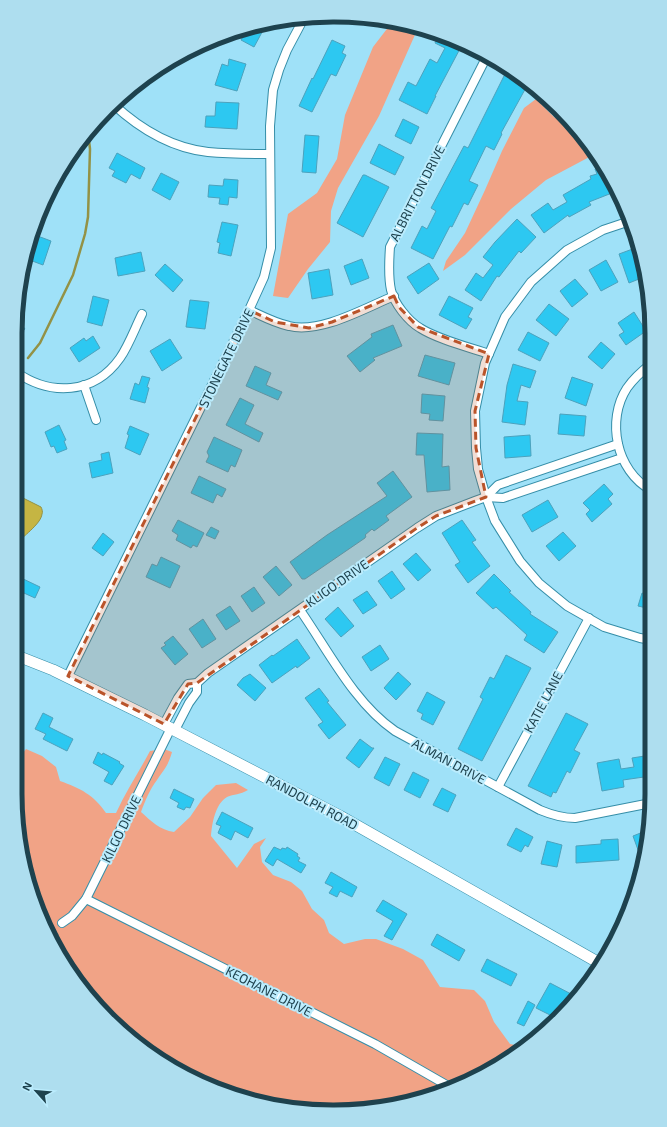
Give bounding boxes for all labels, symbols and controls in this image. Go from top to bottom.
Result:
street label: ALBRITTON DRIVE [386,142,448,244]
street label: STONEGATE DRIVE [195,306,257,410]
street label: KLIGO DRIVE [303,556,371,610]
street label: KATIE LANE [520,669,566,735]
street label: ALMAN DRIVE [409,735,489,787]
street label: RANDOLPH ROAD [263,771,361,833]
street label: KILGO DRIVE [98,793,144,865]
street label: KEOHANE DRIVE [223,962,315,1020]
north arrow [16,1071,56,1111]
text: N [19,1080,34,1093]

